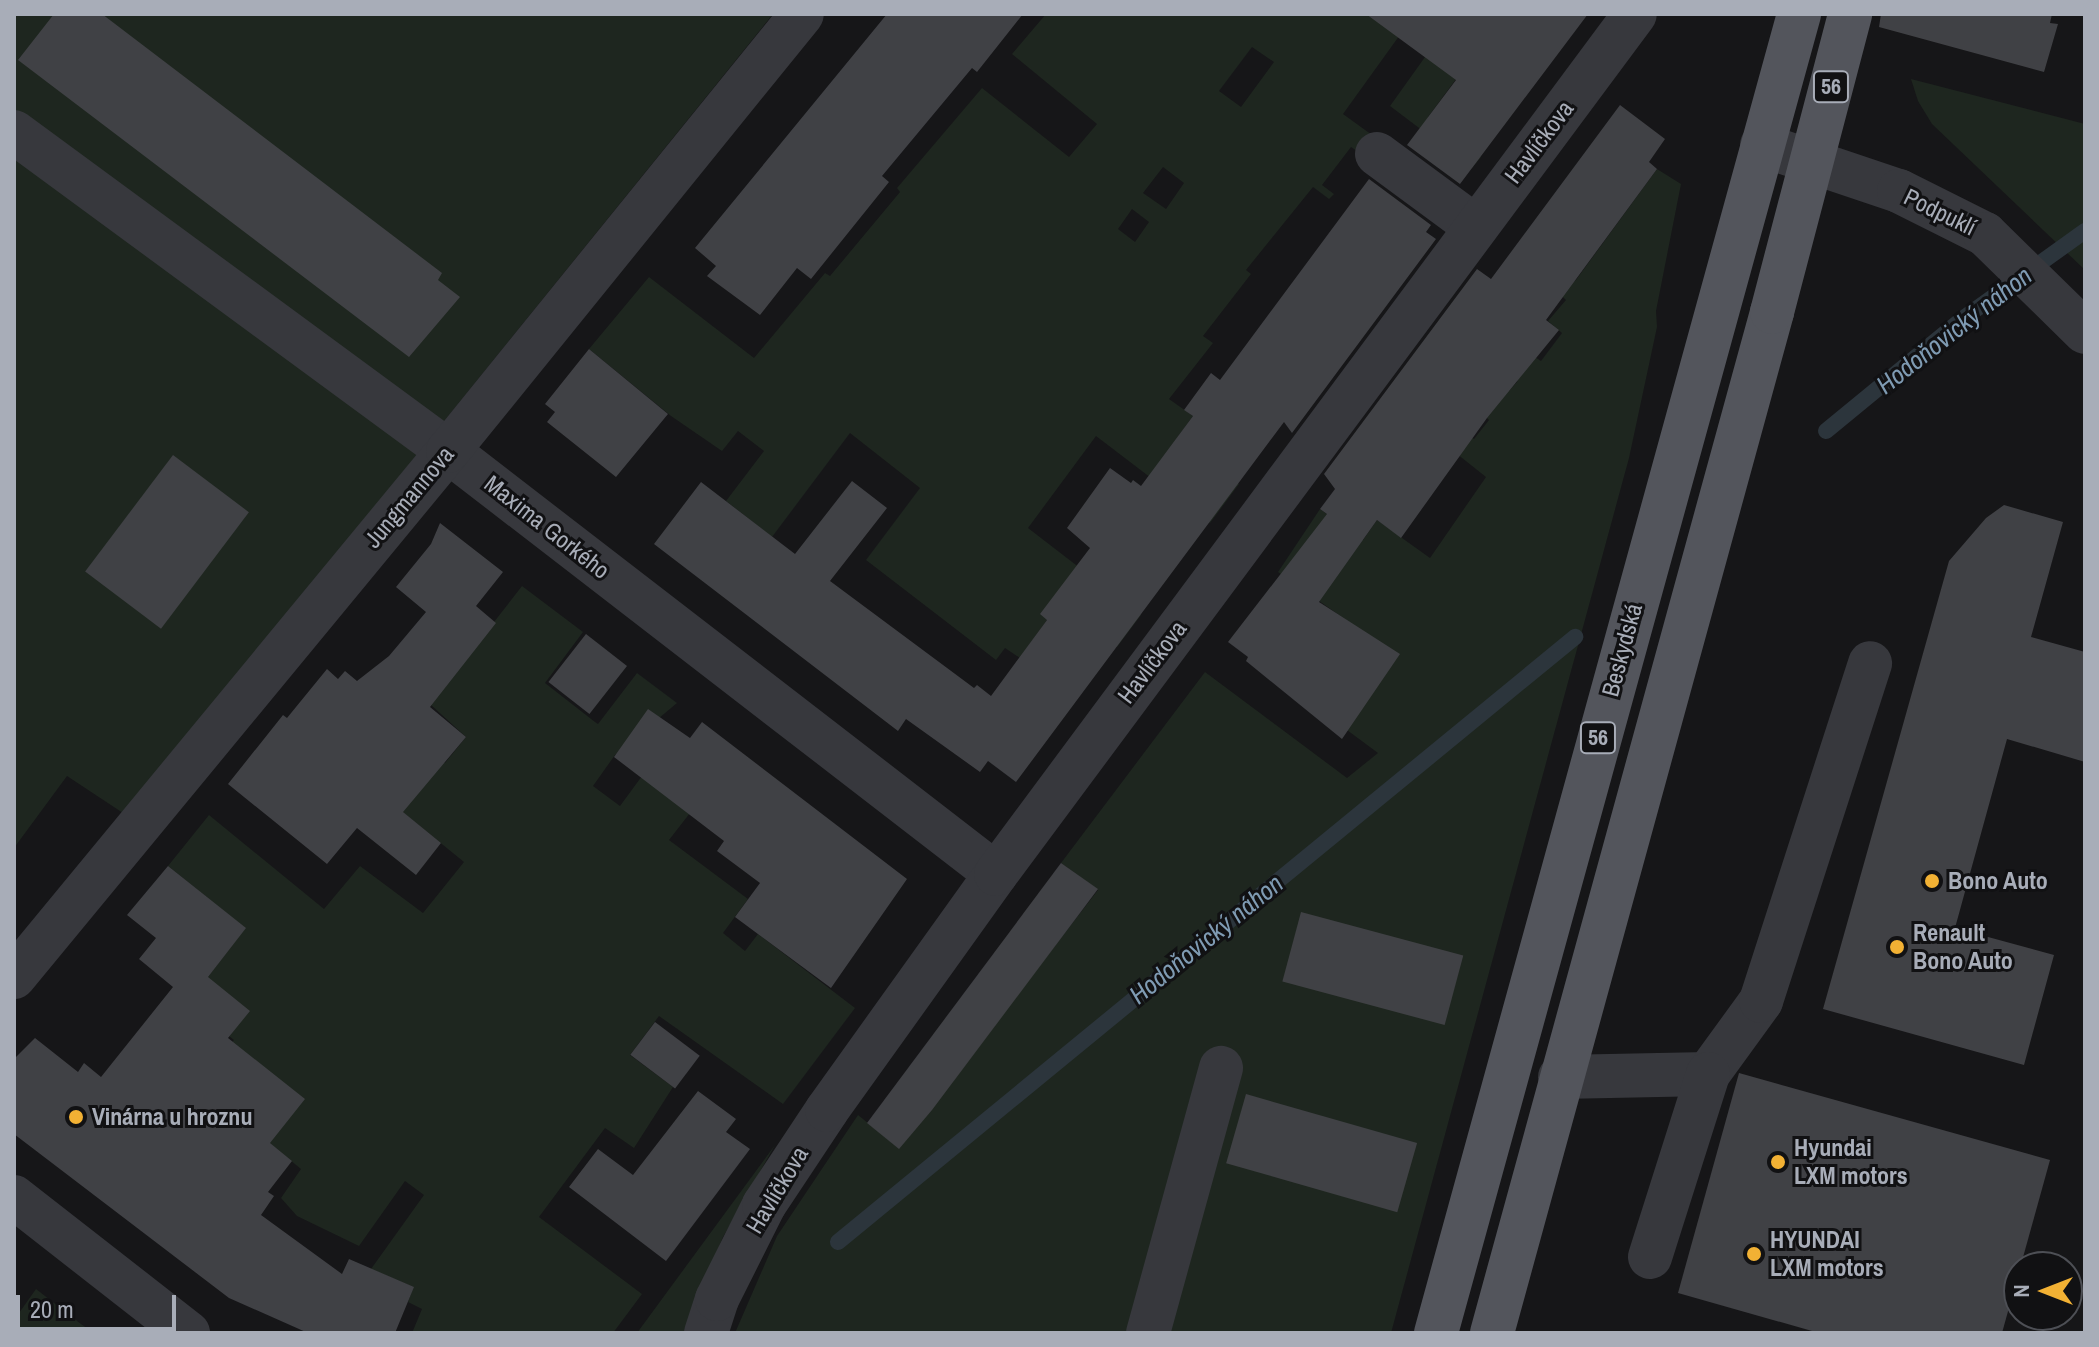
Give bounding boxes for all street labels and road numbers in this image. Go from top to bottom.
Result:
road number: 56 [1811,69,1851,105]
street label: Havlíčkova [1499,95,1579,189]
street label: Podpuklí [1899,182,1981,242]
street label: Jungmannova [358,440,460,554]
street label: Maxima Gorkého [479,469,615,585]
street label: Beskydská [1596,600,1648,700]
street label: Havlíčkova [1112,615,1192,709]
road number: 56 [1578,720,1618,756]
street label: Havlíčkova [740,1141,814,1239]

